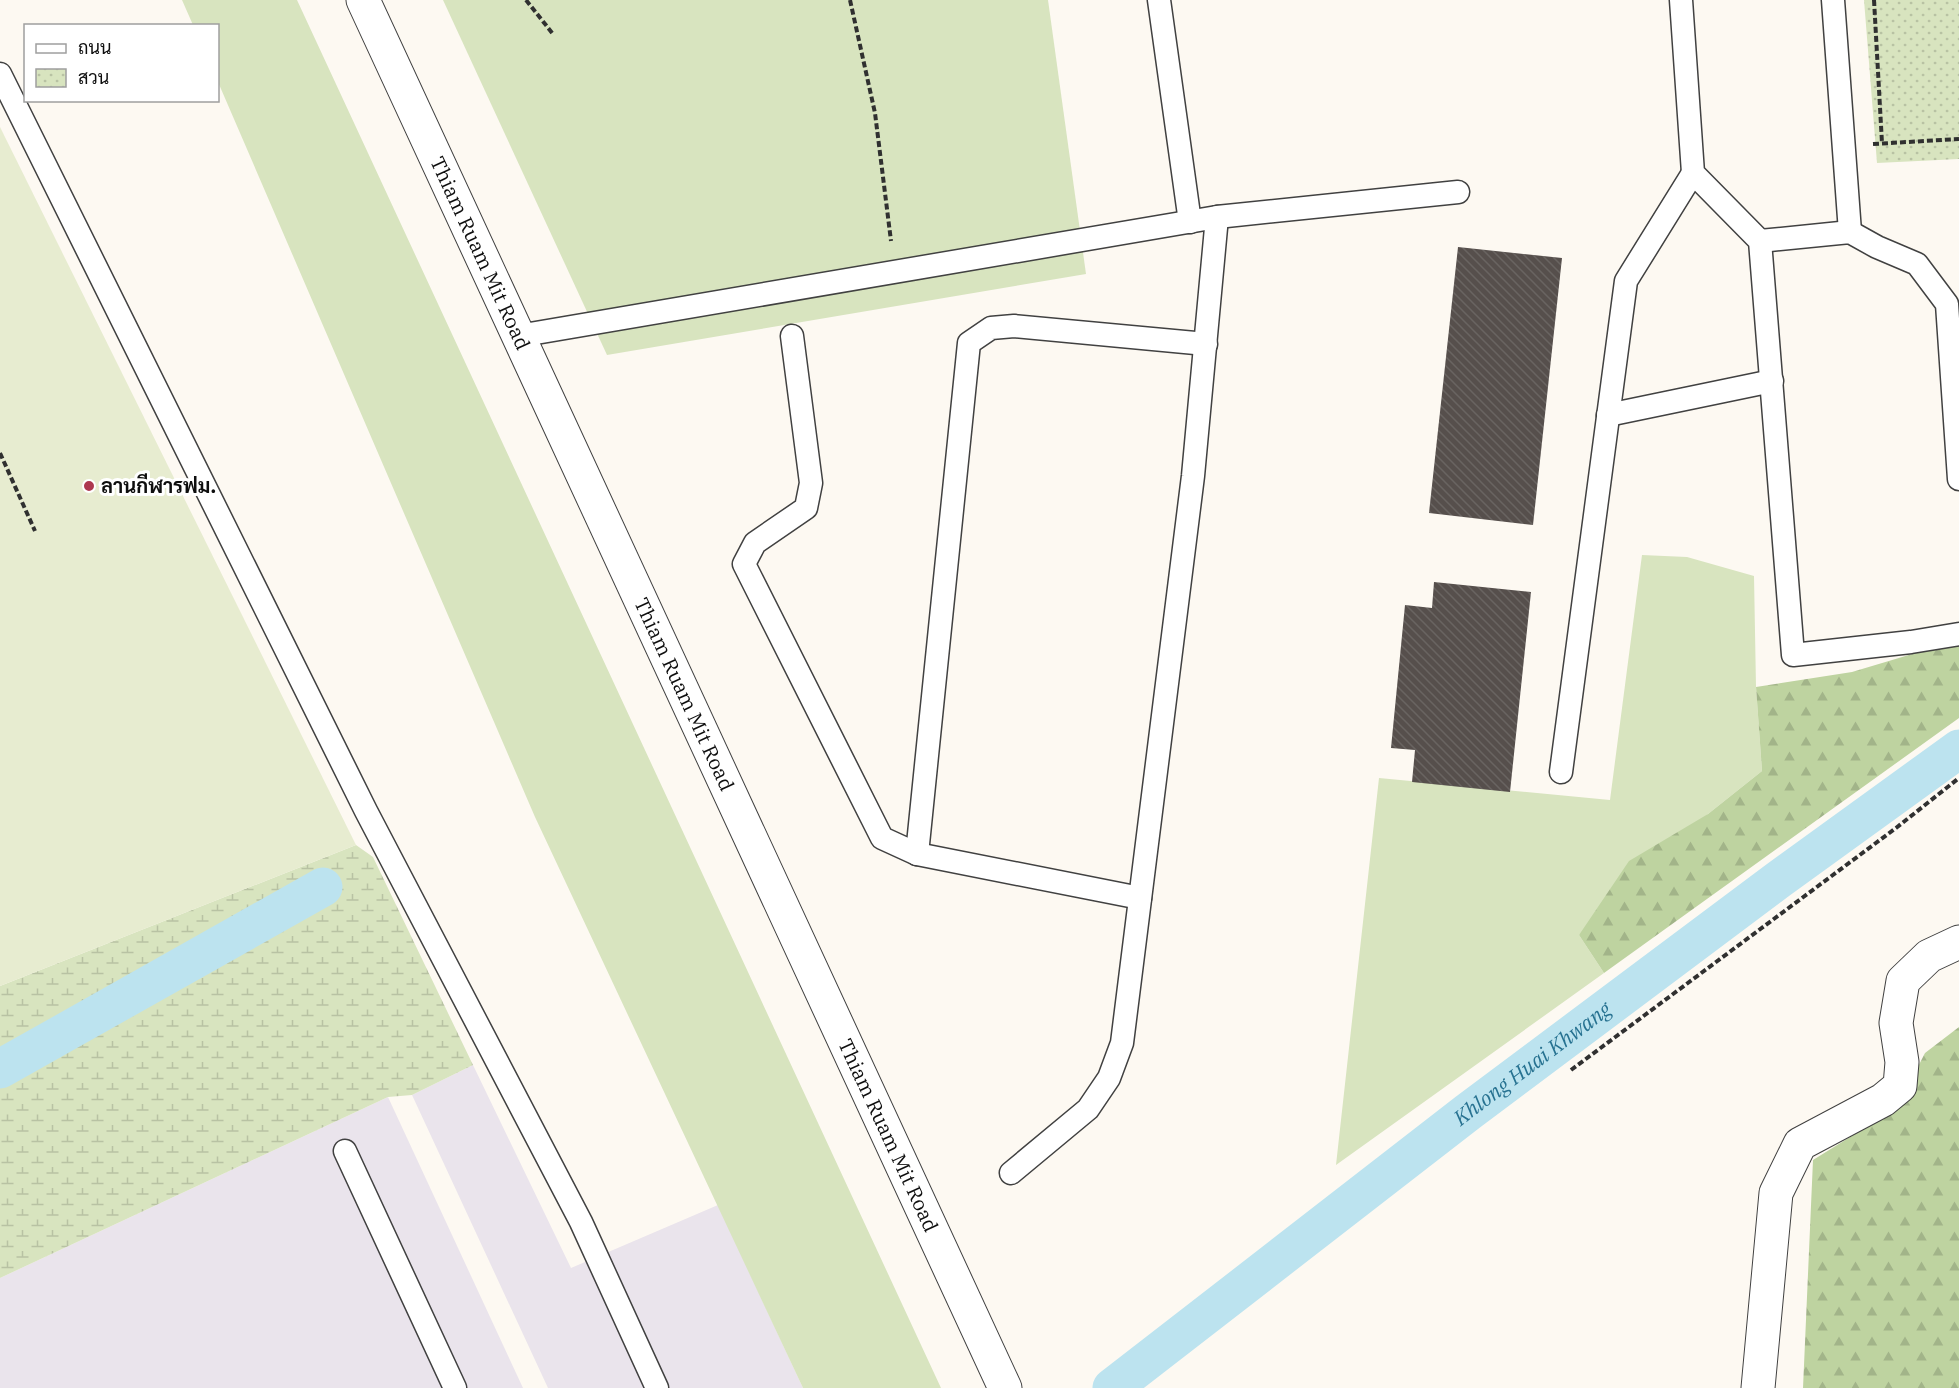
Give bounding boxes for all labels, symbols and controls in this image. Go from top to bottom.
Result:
legend [24,24,219,102]
text: ถนน [78,36,111,59]
text: สวน [78,66,109,89]
street label: Thiam Ruam Mit Road [424,152,537,354]
place label: ลานกีฬารฟม. [101,472,216,499]
marker: ลานกีฬารฟม. [82,479,96,493]
street label: Thiam Ruam Mit Road [628,593,741,795]
water label: Khlong Huai Khwang [1446,994,1617,1132]
street label: Thiam Ruam Mit Road [832,1034,945,1236]

